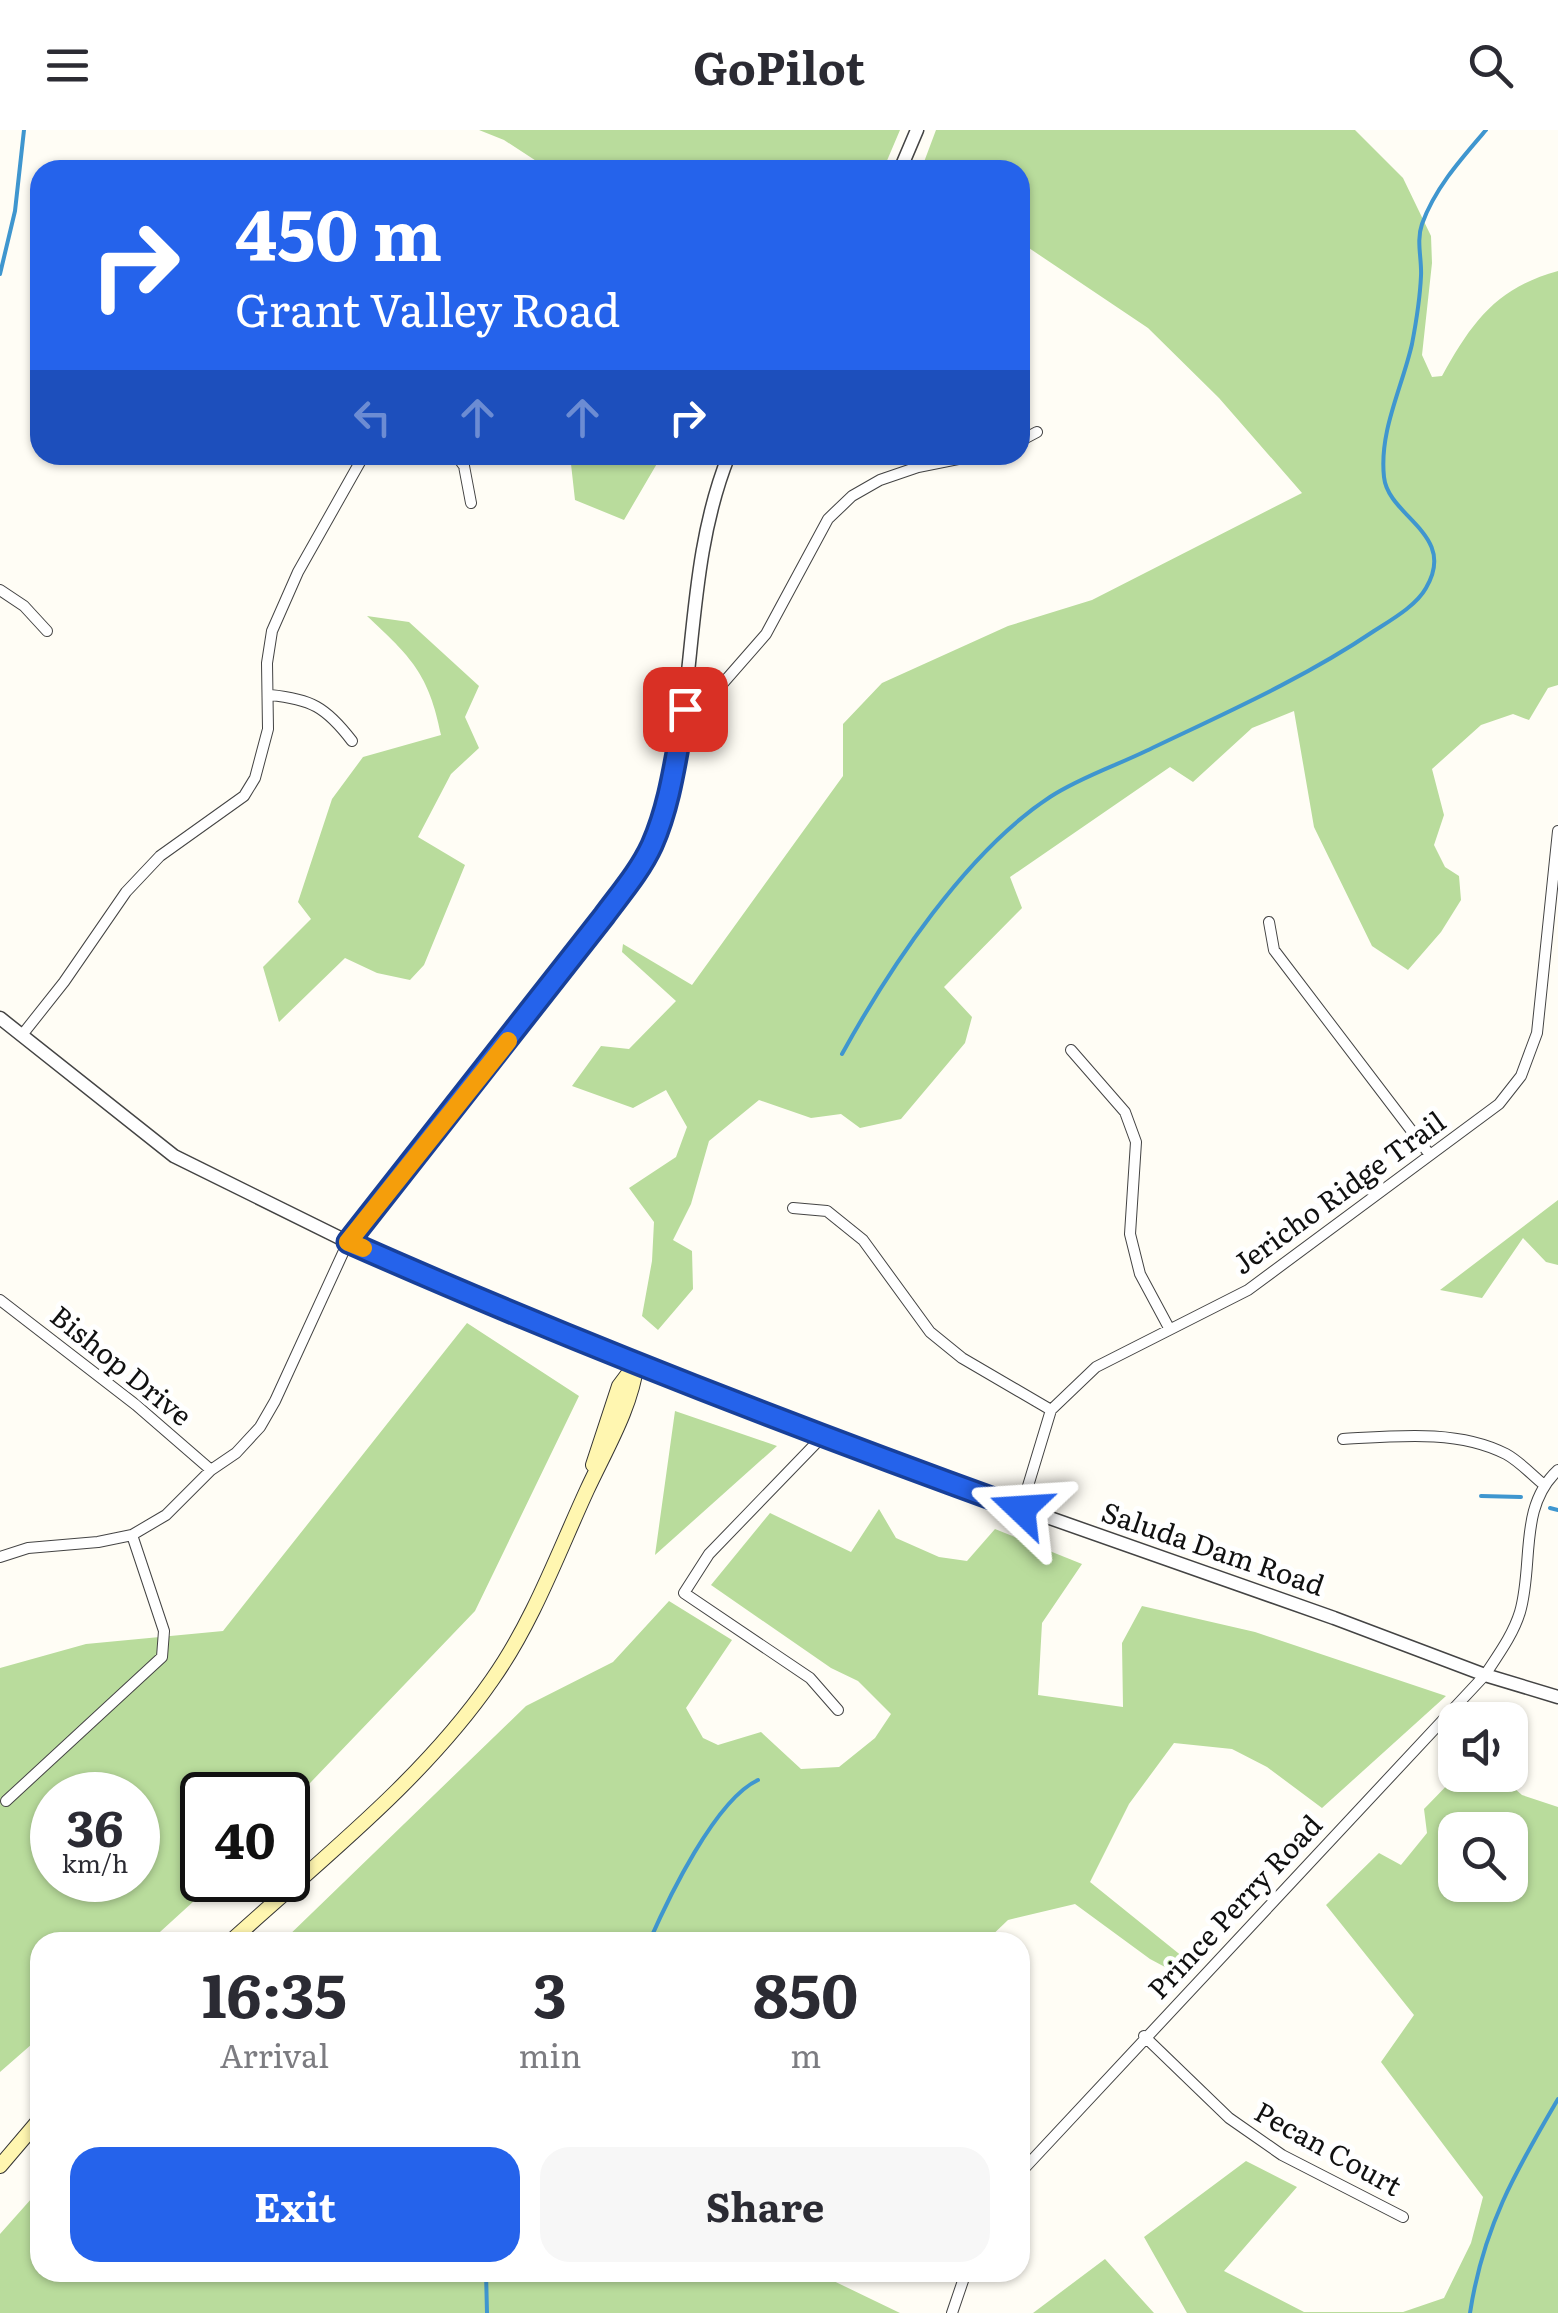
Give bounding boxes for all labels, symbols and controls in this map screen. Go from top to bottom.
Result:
text: GoPilot [693,32,865,99]
icon: menu [40,38,95,93]
icon: search [1463,38,1518,93]
text: 450 m [235,179,442,283]
icon: right [70,200,200,330]
text: Grant Valley Road [235,274,620,341]
icon: left [345,390,400,445]
icon: ahead [450,390,505,445]
icon: ahead [555,390,610,445]
icon: right [660,390,715,445]
pin [643,667,728,752]
icon: arrive [658,682,713,737]
street label: Jericho Ridge Trail [1223,1100,1453,1283]
street label: Bishop Drive [42,1294,202,1435]
position arrow [969,1457,1073,1561]
street label: Saluda Dam Road [1097,1489,1331,1605]
map controls [1438,1702,1528,1902]
button: sound [1438,1702,1528,1792]
speed limit sign: 40 [180,1772,310,1902]
text: 36 [66,1788,124,1862]
street label: Prince Perry Road [1137,1804,1330,2007]
button: search [1438,1812,1528,1902]
text: km/h [62,1844,128,1881]
text: 16:35 [202,1947,347,2036]
text: 3 [533,1947,567,2036]
text: 850 [753,1947,858,2036]
text: Arrival [220,2030,329,2078]
text: min [519,2030,581,2078]
text: m [790,2030,821,2078]
street label: Pecan Court [1248,2090,1411,2205]
button: Exit [70,2147,520,2262]
button: Share [540,2147,990,2262]

